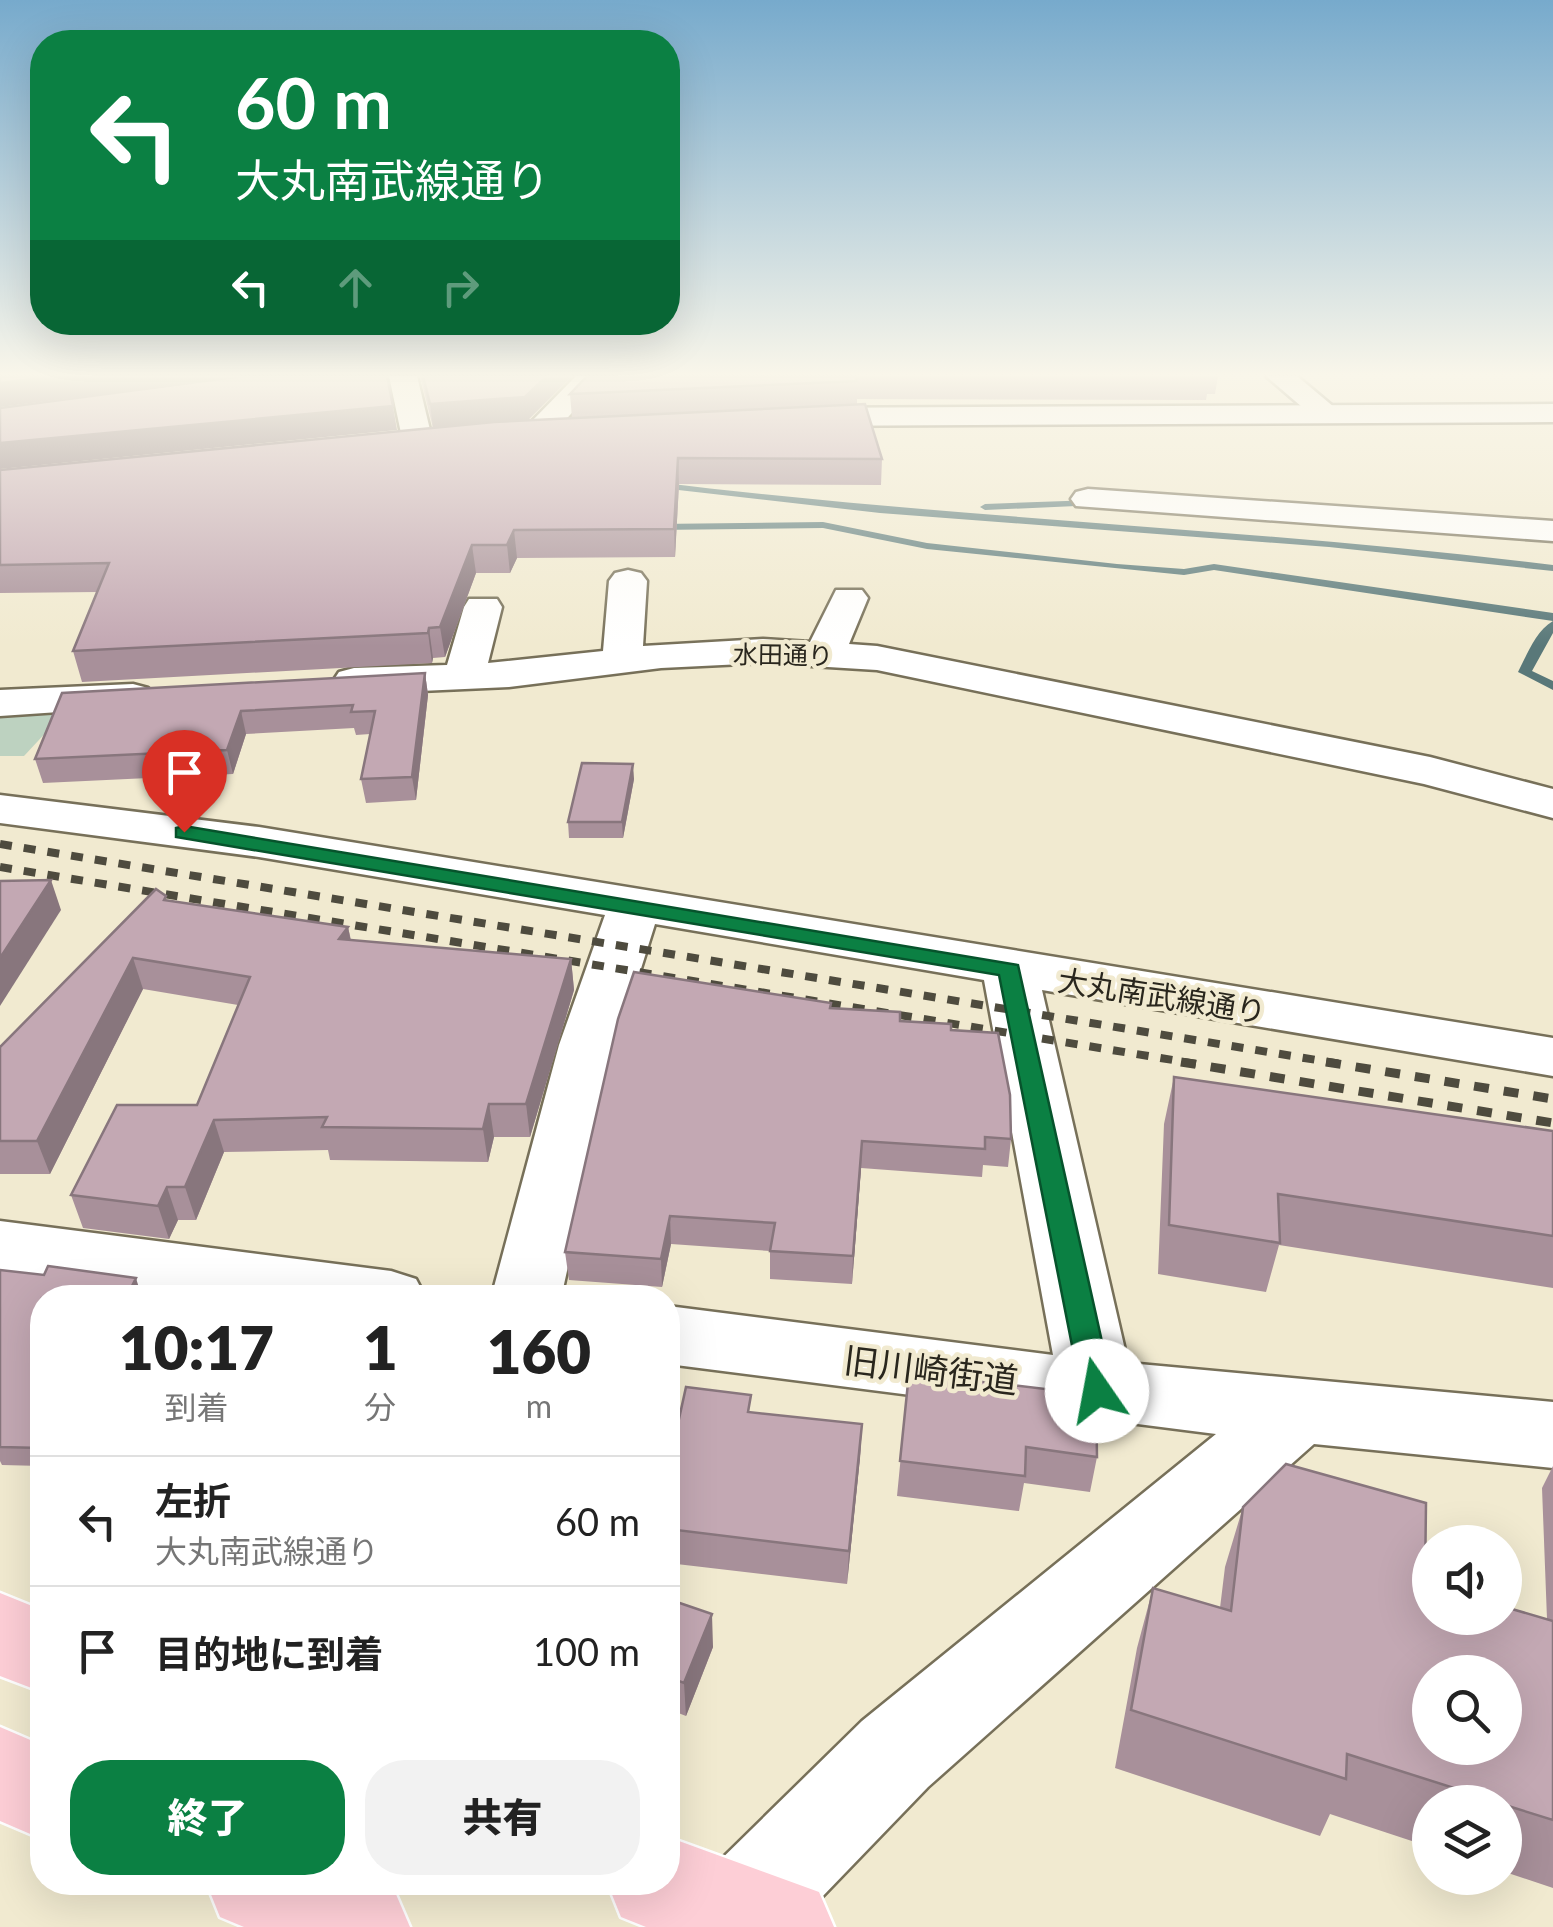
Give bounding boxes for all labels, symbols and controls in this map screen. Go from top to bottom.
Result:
text: 60 m [235,60,392,144]
icon: left [70,70,200,200]
text: 大丸南武線通り [235,153,550,207]
icon: left [223,260,278,315]
icon: ahead [328,260,383,315]
icon: right [433,260,488,315]
street label: 水田通り [733,638,833,670]
pin [142,730,227,833]
icon: arrive [157,745,212,800]
street label: 大丸南武線通り [1055,961,1269,1029]
text: 10:17 [119,1311,274,1383]
text: 1 [363,1311,398,1383]
text: 160 [487,1315,591,1387]
street label: 旧川崎街道 [842,1337,1020,1401]
position arrow [1045,1339,1149,1443]
text: m [526,1386,552,1425]
text: 到着 [164,1387,228,1426]
text: 分 [364,1387,396,1426]
text: 左折 [155,1477,231,1523]
icon: left [70,1494,125,1549]
text: 60 m [555,1498,640,1544]
map controls [1412,1525,1522,1895]
button: sound [1412,1525,1522,1635]
text: 大丸南武線通り [155,1531,379,1570]
icon: arrive [70,1624,125,1679]
text: 100 m [533,1628,640,1674]
text: 目的地に到着 [155,1630,383,1676]
button: search [1412,1655,1522,1765]
button: 終了 [70,1760,345,1875]
button: 共有 [365,1760,640,1875]
button: layers [1412,1785,1522,1895]

